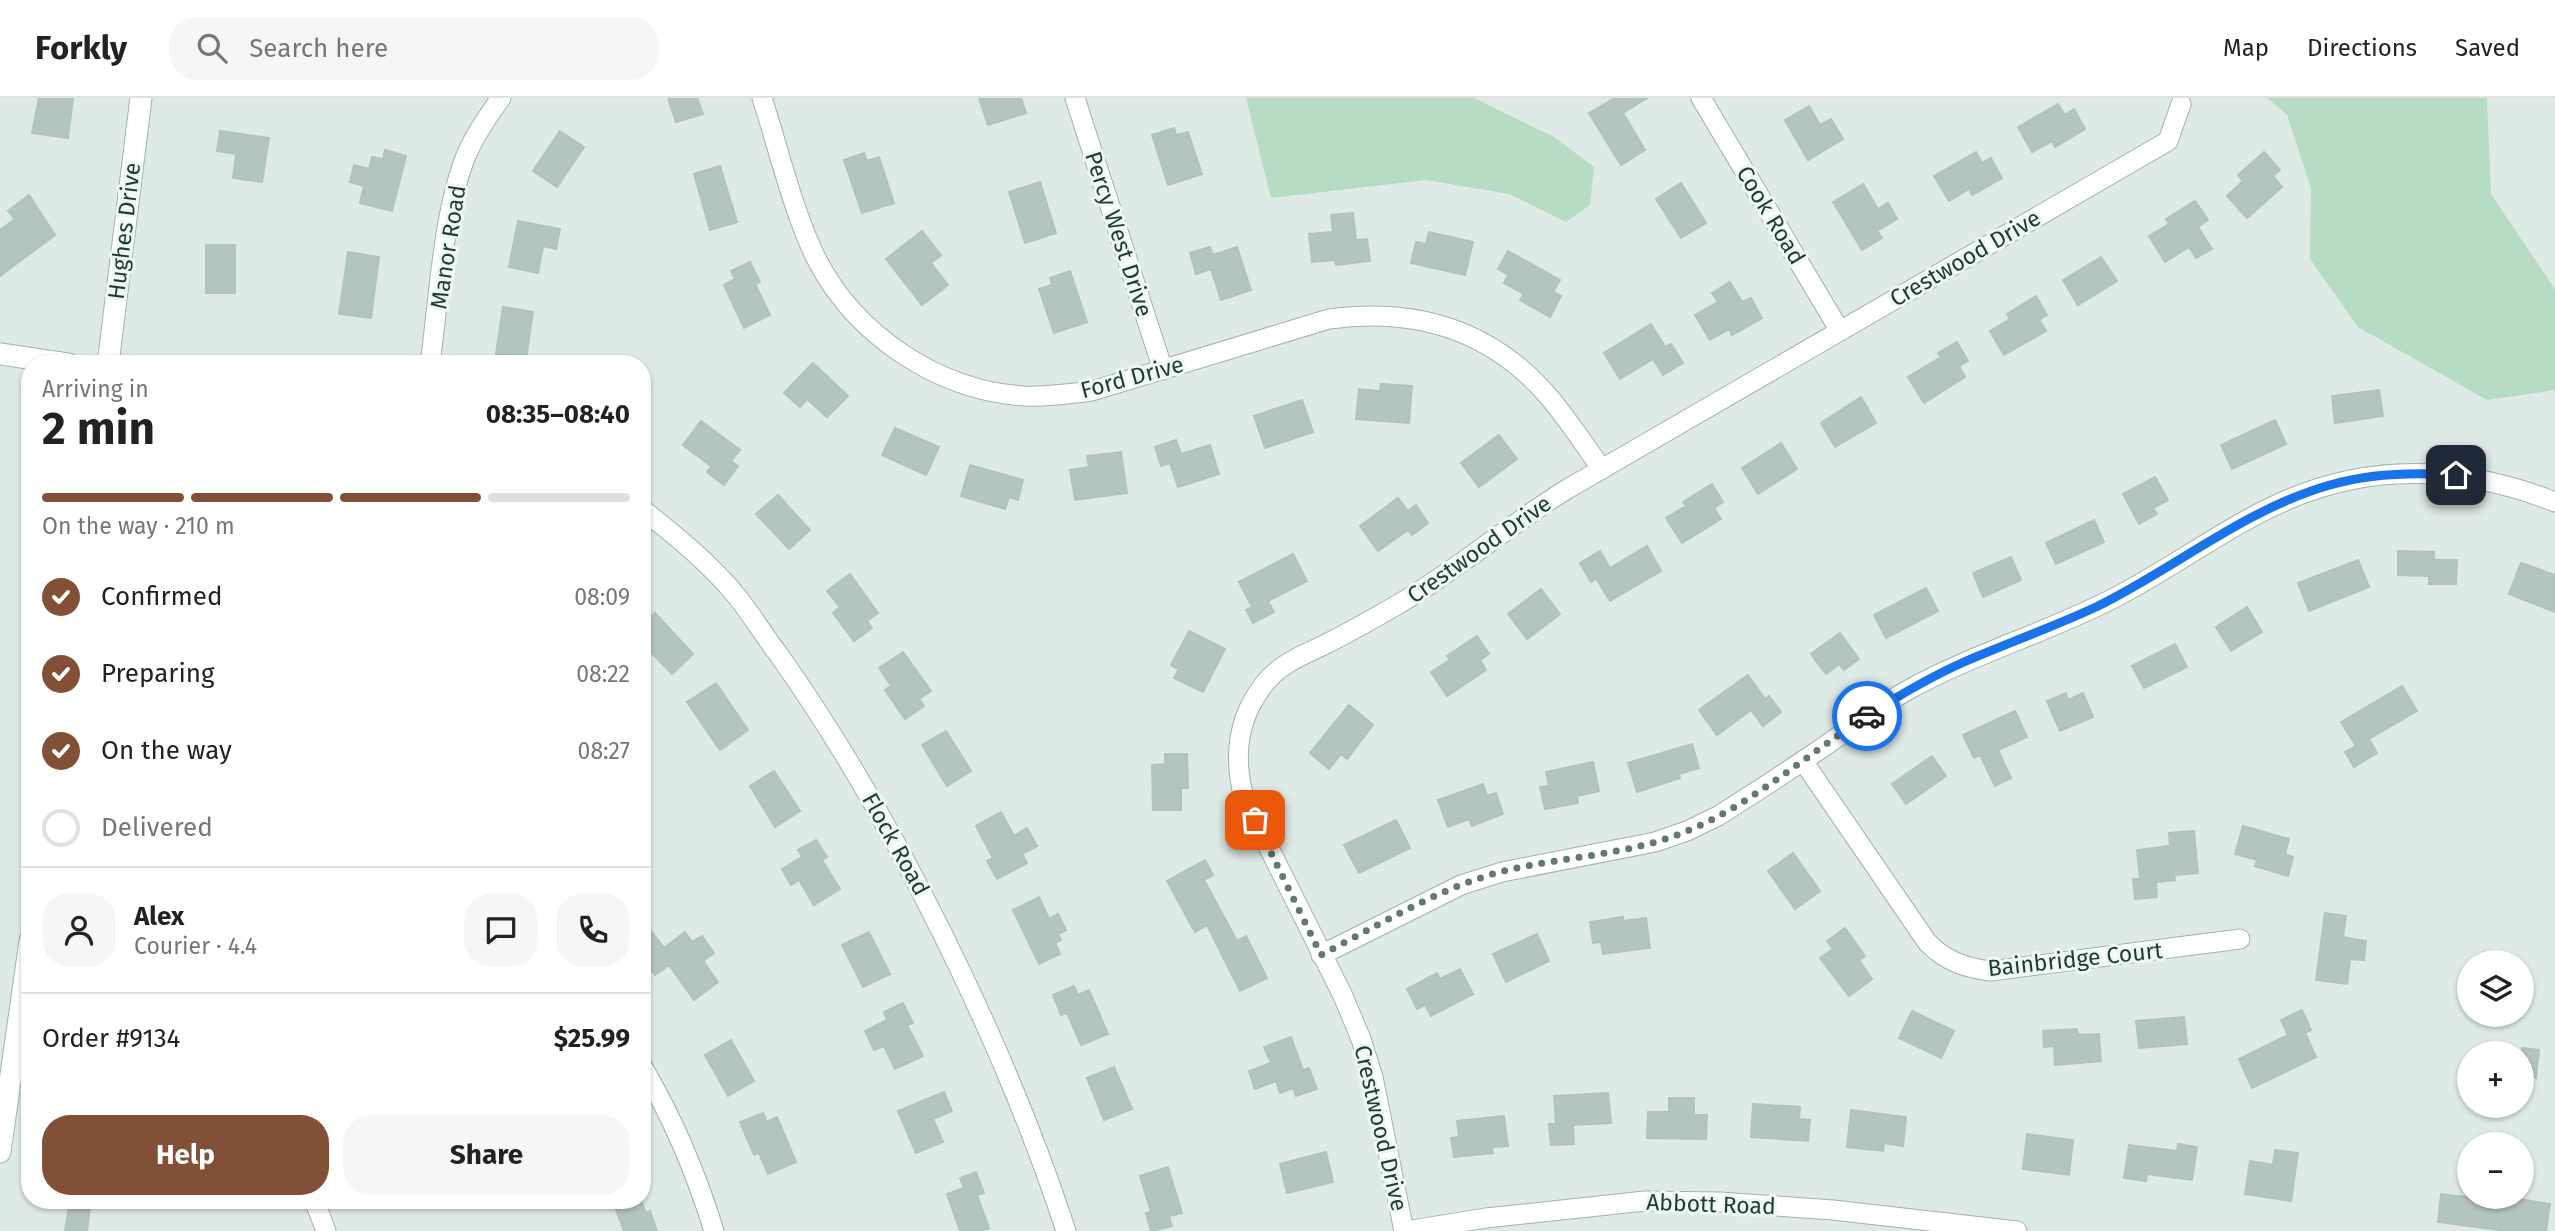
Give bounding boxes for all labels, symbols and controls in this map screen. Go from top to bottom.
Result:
search box [169,17,659,80]
text: Forkly [35,28,127,68]
icon: search [193,29,231,67]
text: Search here [249,33,388,64]
text: Map [2223,34,2269,62]
text: Directions [2307,34,2417,62]
text: Saved [2455,34,2520,62]
street label: Percy West Drive [1079,148,1159,320]
street label: Hughes Drive [102,161,146,301]
street label: Cook Road [1731,161,1811,269]
street label: Manor Road [424,183,472,311]
street label: Crestwood Drive [1885,204,2045,312]
street label: Ford Drive [1077,350,1187,404]
text: Arriving in [42,375,149,403]
text: 08:35–08:40 [486,399,630,430]
text: 2 min [42,401,155,456]
pin [2426,445,2486,505]
icon: home [2437,456,2475,494]
street label: Crestwood Drive [1402,489,1556,609]
text: On the way · 210 m [42,512,235,540]
icon: check [42,578,80,616]
text: Confirmed [101,581,222,612]
text: 08:09 [574,583,630,611]
icon: check [42,655,80,693]
text: Preparing [101,658,214,689]
text: 08:22 [576,660,630,688]
courier [1832,681,1902,751]
icon: car [1848,697,1886,735]
icon: check [42,732,80,770]
text: On the way [101,735,232,766]
text: 08:27 [578,737,630,765]
street label: Flock Road [856,788,936,900]
pin [1225,790,1285,850]
icon: bag [1236,801,1274,839]
text: Delivered [101,812,213,843]
button: person [42,893,116,967]
button: chat [464,893,538,967]
button: phone [556,893,630,967]
text: Alex [134,901,184,932]
text: Courier · 4.4 [134,932,257,960]
street label: Bainbridge Court [1986,936,2165,982]
map controls [2457,950,2534,1209]
button: layers [2457,950,2534,1027]
text: Order #9134 [42,1023,180,1054]
text: $25.99 [554,1023,630,1054]
button: + [2457,1041,2534,1118]
street label: Crestwood Drive [1348,1042,1414,1214]
button: Help [42,1115,329,1195]
button: Share [343,1115,630,1195]
button: − [2457,1132,2534,1209]
street label: Abbott Road [1646,1188,1776,1220]

